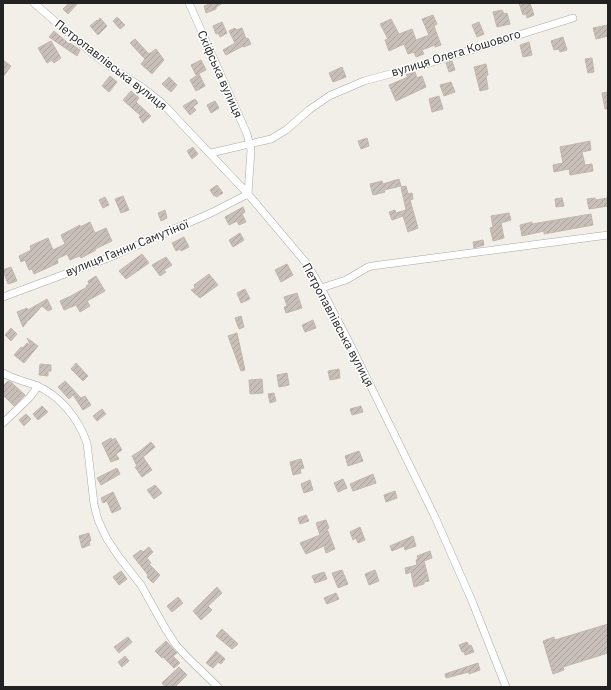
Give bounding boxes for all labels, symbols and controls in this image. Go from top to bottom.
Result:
street label: Петропавлівська вулиця [52,16,170,113]
street label: вулиця Олега Кошового [389,26,523,79]
street label: Скіфська вулиця [195,28,246,120]
street label: вулиця Ганни Самутіної [63,216,192,279]
street label: Петропавлівська вулиця [299,260,378,389]

